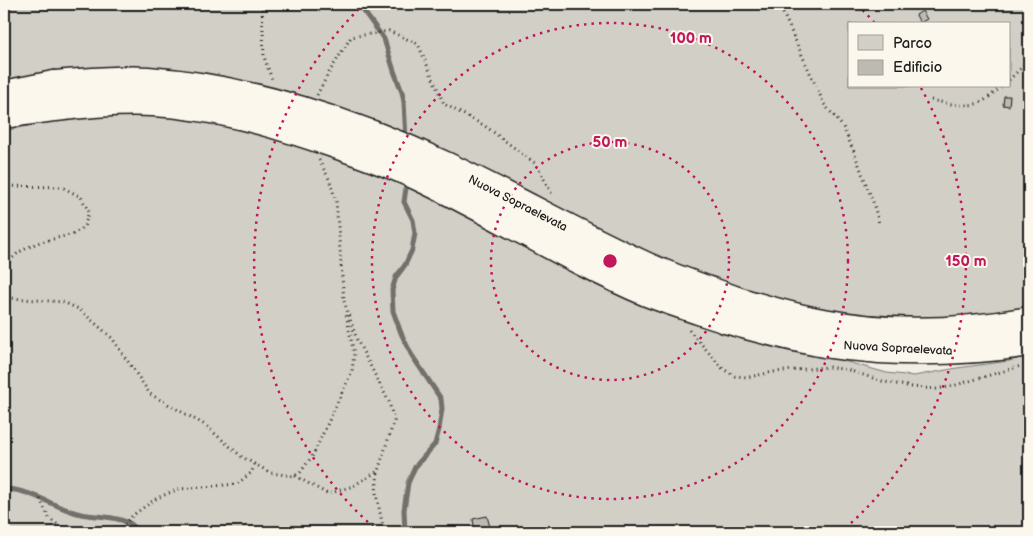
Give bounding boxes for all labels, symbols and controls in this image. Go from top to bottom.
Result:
legend [848,22,1010,88]
text: 100 m [670,29,712,48]
text: Parco [893,34,932,53]
text: Edificio [893,58,942,77]
text: 50 m [593,133,628,152]
street label: Nuova Sopraelevata [466,172,570,235]
centre of rings [601,252,619,270]
text: 150 m [945,252,987,271]
street label: Nuova Sopraelevata [843,338,953,359]

